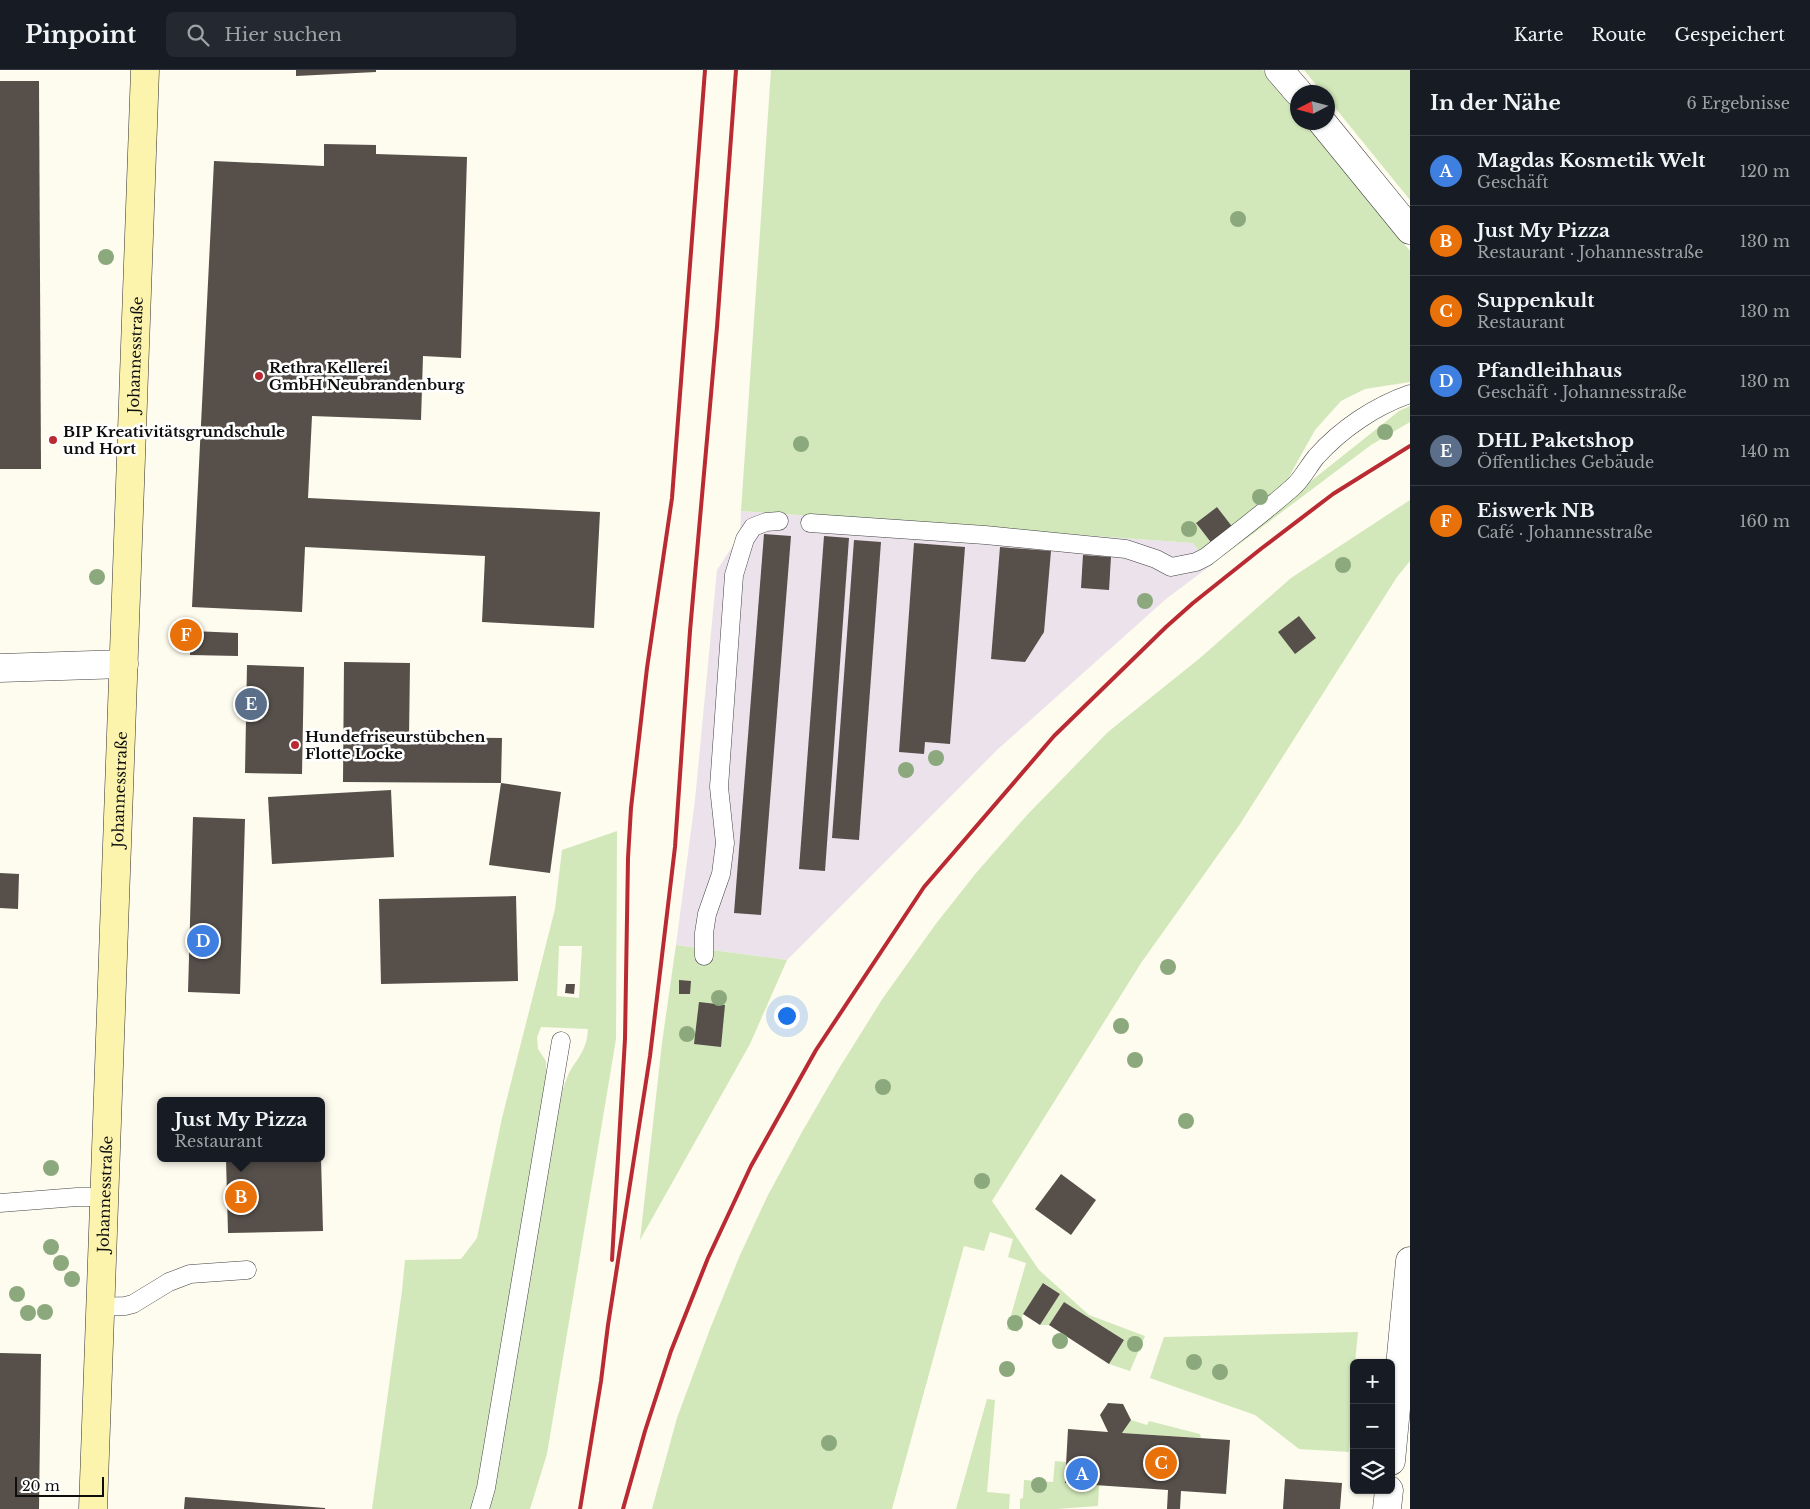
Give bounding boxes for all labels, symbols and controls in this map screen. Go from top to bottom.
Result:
search box [166,12,516,57]
text: Pinpoint [25,20,136,49]
icon: search [184,21,212,49]
text: Hier suchen [224,23,342,46]
text: Karte [1514,24,1563,46]
text: Route [1591,24,1646,46]
text: Gespeichert [1674,24,1785,46]
north arrow [1290,85,1335,130]
text: In der Nähe [1430,90,1561,116]
text: 6 Ergebnisse [1687,93,1790,113]
text: Magdas Kosmetik Welt [1477,149,1705,172]
text: A [1440,161,1452,181]
text: 120 m [1740,161,1790,181]
text: Geschäft [1477,172,1548,192]
text: Just My Pizza [1477,219,1610,242]
text: B [1440,231,1452,251]
text: 130 m [1740,231,1790,251]
text: Restaurant · Johannesstraße [1477,242,1703,262]
text: Suppenkult [1477,289,1594,312]
street label: Johannesstraße [123,296,146,416]
text: C [1439,301,1453,321]
text: 130 m [1740,301,1790,321]
text: Restaurant [1477,312,1565,332]
place label: Rethra Kellerei GmbH Neubrandenburg [269,358,465,394]
text: Pfandleihhaus [1477,359,1622,382]
marker: Rethra Kellerei GmbH Neubrandenburg [253,370,265,382]
text: D [1439,371,1453,391]
text: 130 m [1740,371,1790,391]
text: Geschäft · Johannesstraße [1477,382,1687,402]
place label: BIP Kreativitätsgrundschule und Hort [63,422,285,458]
text: DHL Paketshop [1477,429,1634,452]
marker: BIP Kreativitätsgrundschule und Hort [47,434,59,446]
text: E [1440,441,1452,461]
text: 140 m [1740,441,1790,461]
text: Öffentliches Gebäude [1477,452,1654,472]
text: Eiswerk NB [1477,499,1595,522]
text: F [1440,511,1452,531]
text: 160 m [1739,511,1790,531]
text: Café · Johannesstraße [1477,522,1653,542]
pin: F [170,616,202,654]
pin: E [235,685,267,723]
place label: Hundefriseurstübchen Flotte Locke [305,727,485,763]
street label: Johannesstraße [107,731,131,850]
marker: Hundefriseurstübchen Flotte Locke [289,739,301,751]
pin: D [187,922,219,960]
your location [774,1003,800,1029]
popup [157,1097,325,1162]
text: Just My Pizza [175,1108,307,1131]
text: Restaurant [175,1131,263,1151]
street label: Johannesstraße [93,1135,116,1255]
pin: B [225,1178,257,1216]
map controls [1350,1359,1395,1494]
button: + [1350,1359,1395,1404]
button: − [1350,1404,1395,1449]
pin: C [1145,1444,1177,1482]
button: layers [1350,1449,1395,1494]
pin: A [1066,1455,1098,1493]
scale bar [15,1474,104,1497]
text: 20 m [22,1477,60,1495]

